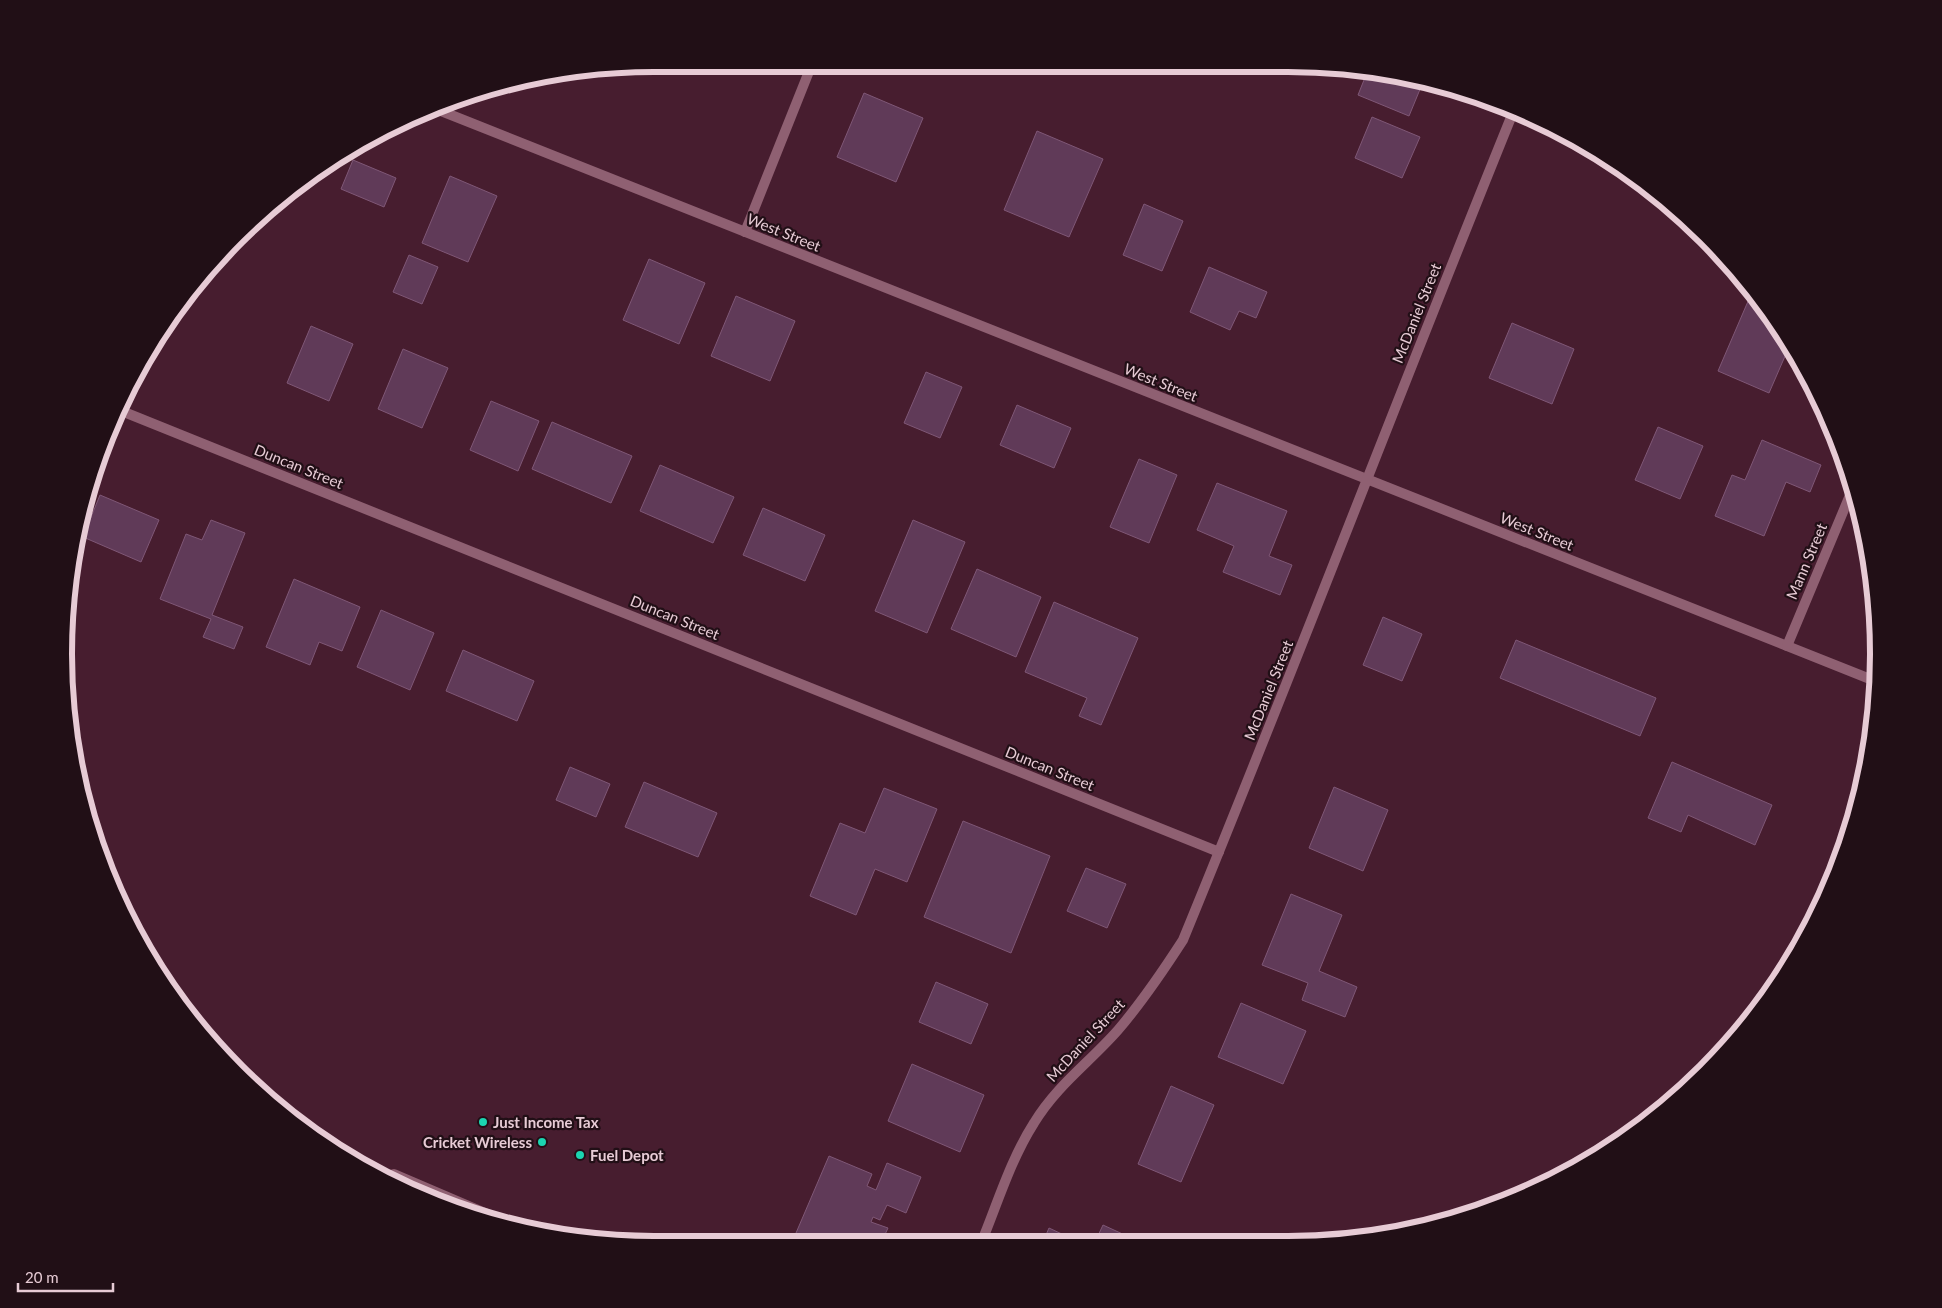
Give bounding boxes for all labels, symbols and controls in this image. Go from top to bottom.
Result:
street label: West Street [745,209,824,255]
street label: McDaniel Street [1388,260,1444,366]
street label: West Street [1122,359,1201,405]
street label: Duncan Street [252,440,347,492]
street label: West Street [1498,508,1577,554]
street label: Mann Street [1782,520,1830,602]
street label: Duncan Street [628,591,723,643]
street label: McDaniel Street [1240,637,1296,743]
street label: Duncan Street [1003,742,1098,794]
street label: McDaniel Street [1042,995,1128,1085]
place label: Just Income Tax [493,1113,599,1131]
marker: Just Income Tax [477,1116,489,1128]
place label: Cricket Wireless [423,1133,532,1151]
marker: Cricket Wireless [536,1136,548,1148]
place label: Fuel Depot [590,1146,664,1164]
marker: Fuel Depot [574,1149,586,1161]
scale bar [18,1260,112,1292]
text: 20 m [25,1268,59,1286]

